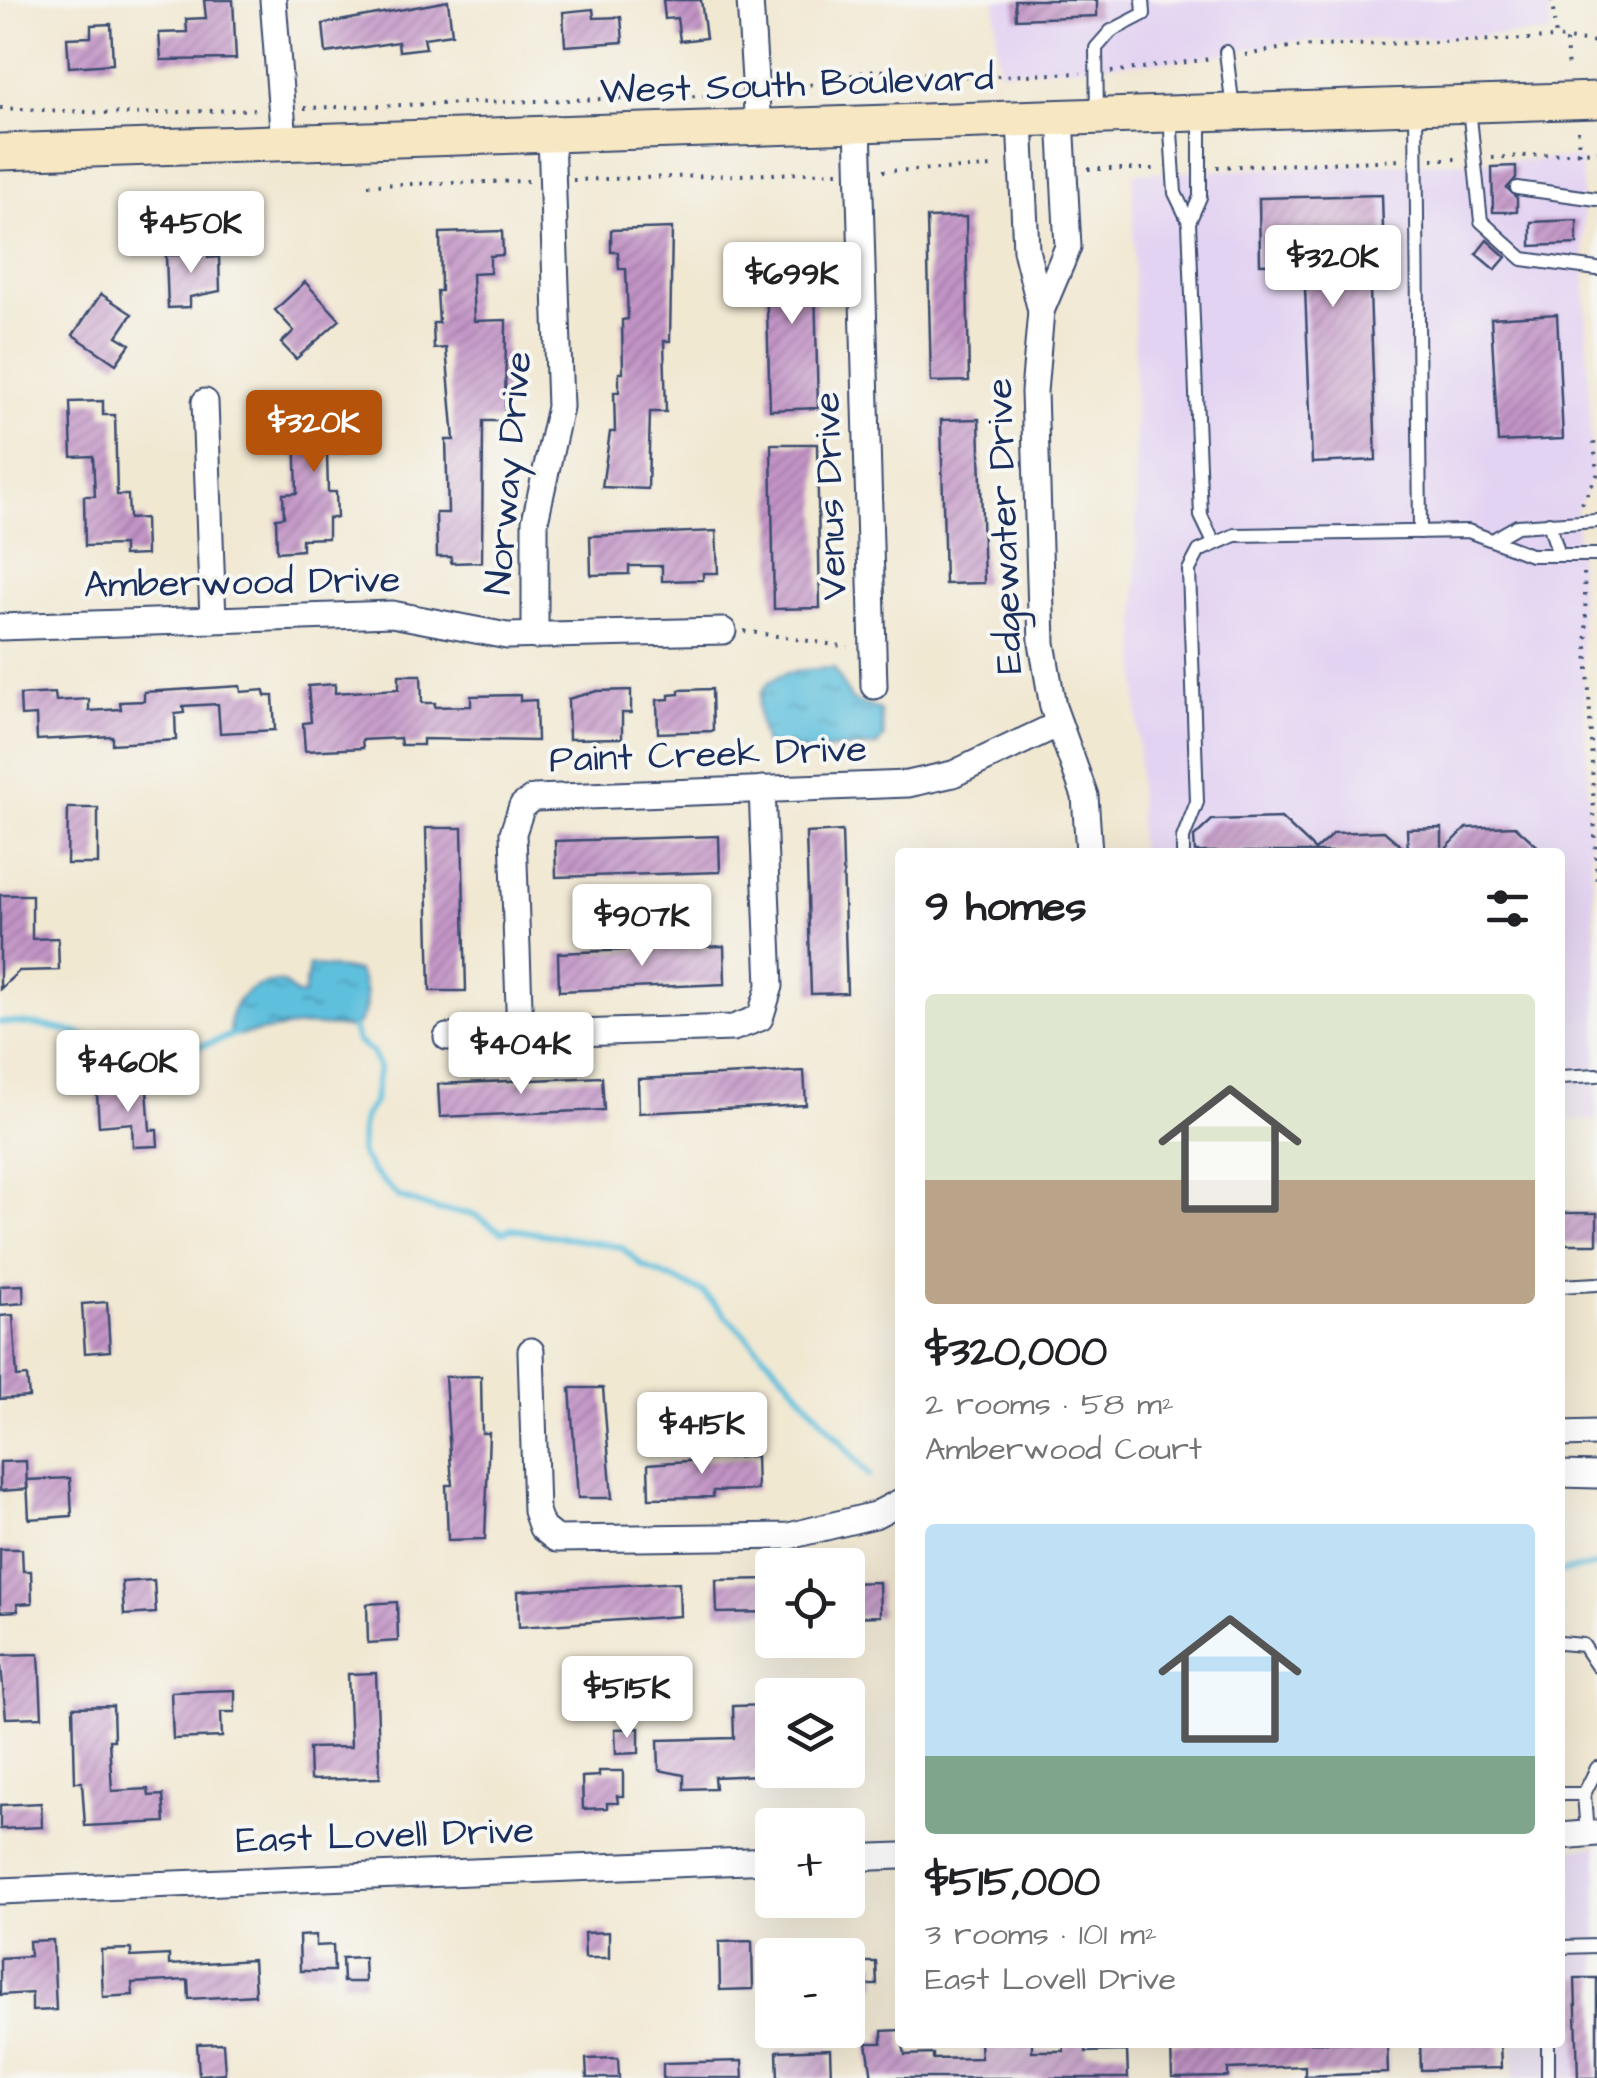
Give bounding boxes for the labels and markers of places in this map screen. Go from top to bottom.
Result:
pin: $450K [121,191,261,276]
pin: $320K [1263,225,1403,310]
pin: $699K [722,242,862,327]
pin: $320K [244,390,384,475]
pin: $907K [572,884,712,969]
pin: $404K [451,1012,591,1097]
pin: $460K [58,1030,198,1115]
pin: $415K [632,1392,772,1477]
pin: $515K [557,1656,697,1741]

